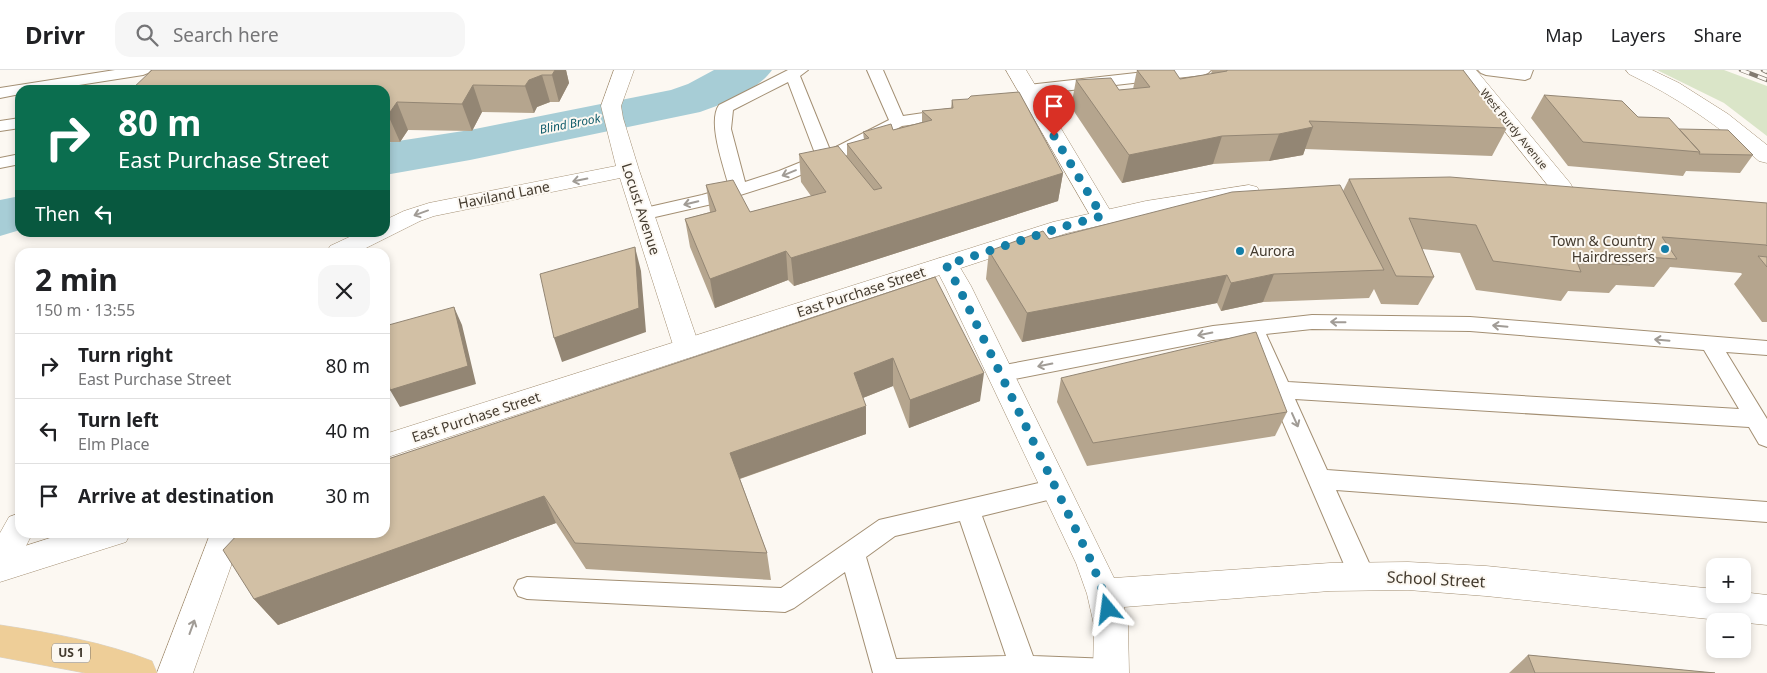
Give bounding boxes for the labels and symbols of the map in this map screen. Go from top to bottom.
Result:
pin [1033,85,1075,136]
street label: West Purdy Avenue [1477,85,1552,172]
water label: Blind Brook [538,109,603,138]
street label: Locust Avenue [618,160,665,257]
one-way arrow [782,169,798,178]
street label: Haviland Lane [456,176,551,213]
one-way arrow [572,176,588,185]
one-way arrow [684,199,700,208]
one-way arrow [414,209,429,218]
place label: Town & Country Hairdressers [1550,231,1656,266]
place label: Aurora [1250,241,1295,260]
marker: Town & Country Hairdressers [1659,243,1671,255]
marker: Aurora [1234,245,1246,257]
street label: East Purchase Street [794,262,928,321]
one-way arrow [1330,318,1346,327]
one-way arrow [1492,322,1508,331]
one-way arrow [1197,330,1213,340]
one-way arrow [1654,335,1670,344]
one-way arrow [1038,360,1054,370]
street label: East Purchase Street [409,387,543,446]
one-way arrow [1291,412,1301,427]
street label: School Street [1386,565,1486,593]
position arrow [1081,582,1133,634]
one-way arrow [188,620,197,636]
road number: US 1 [52,644,90,662]

